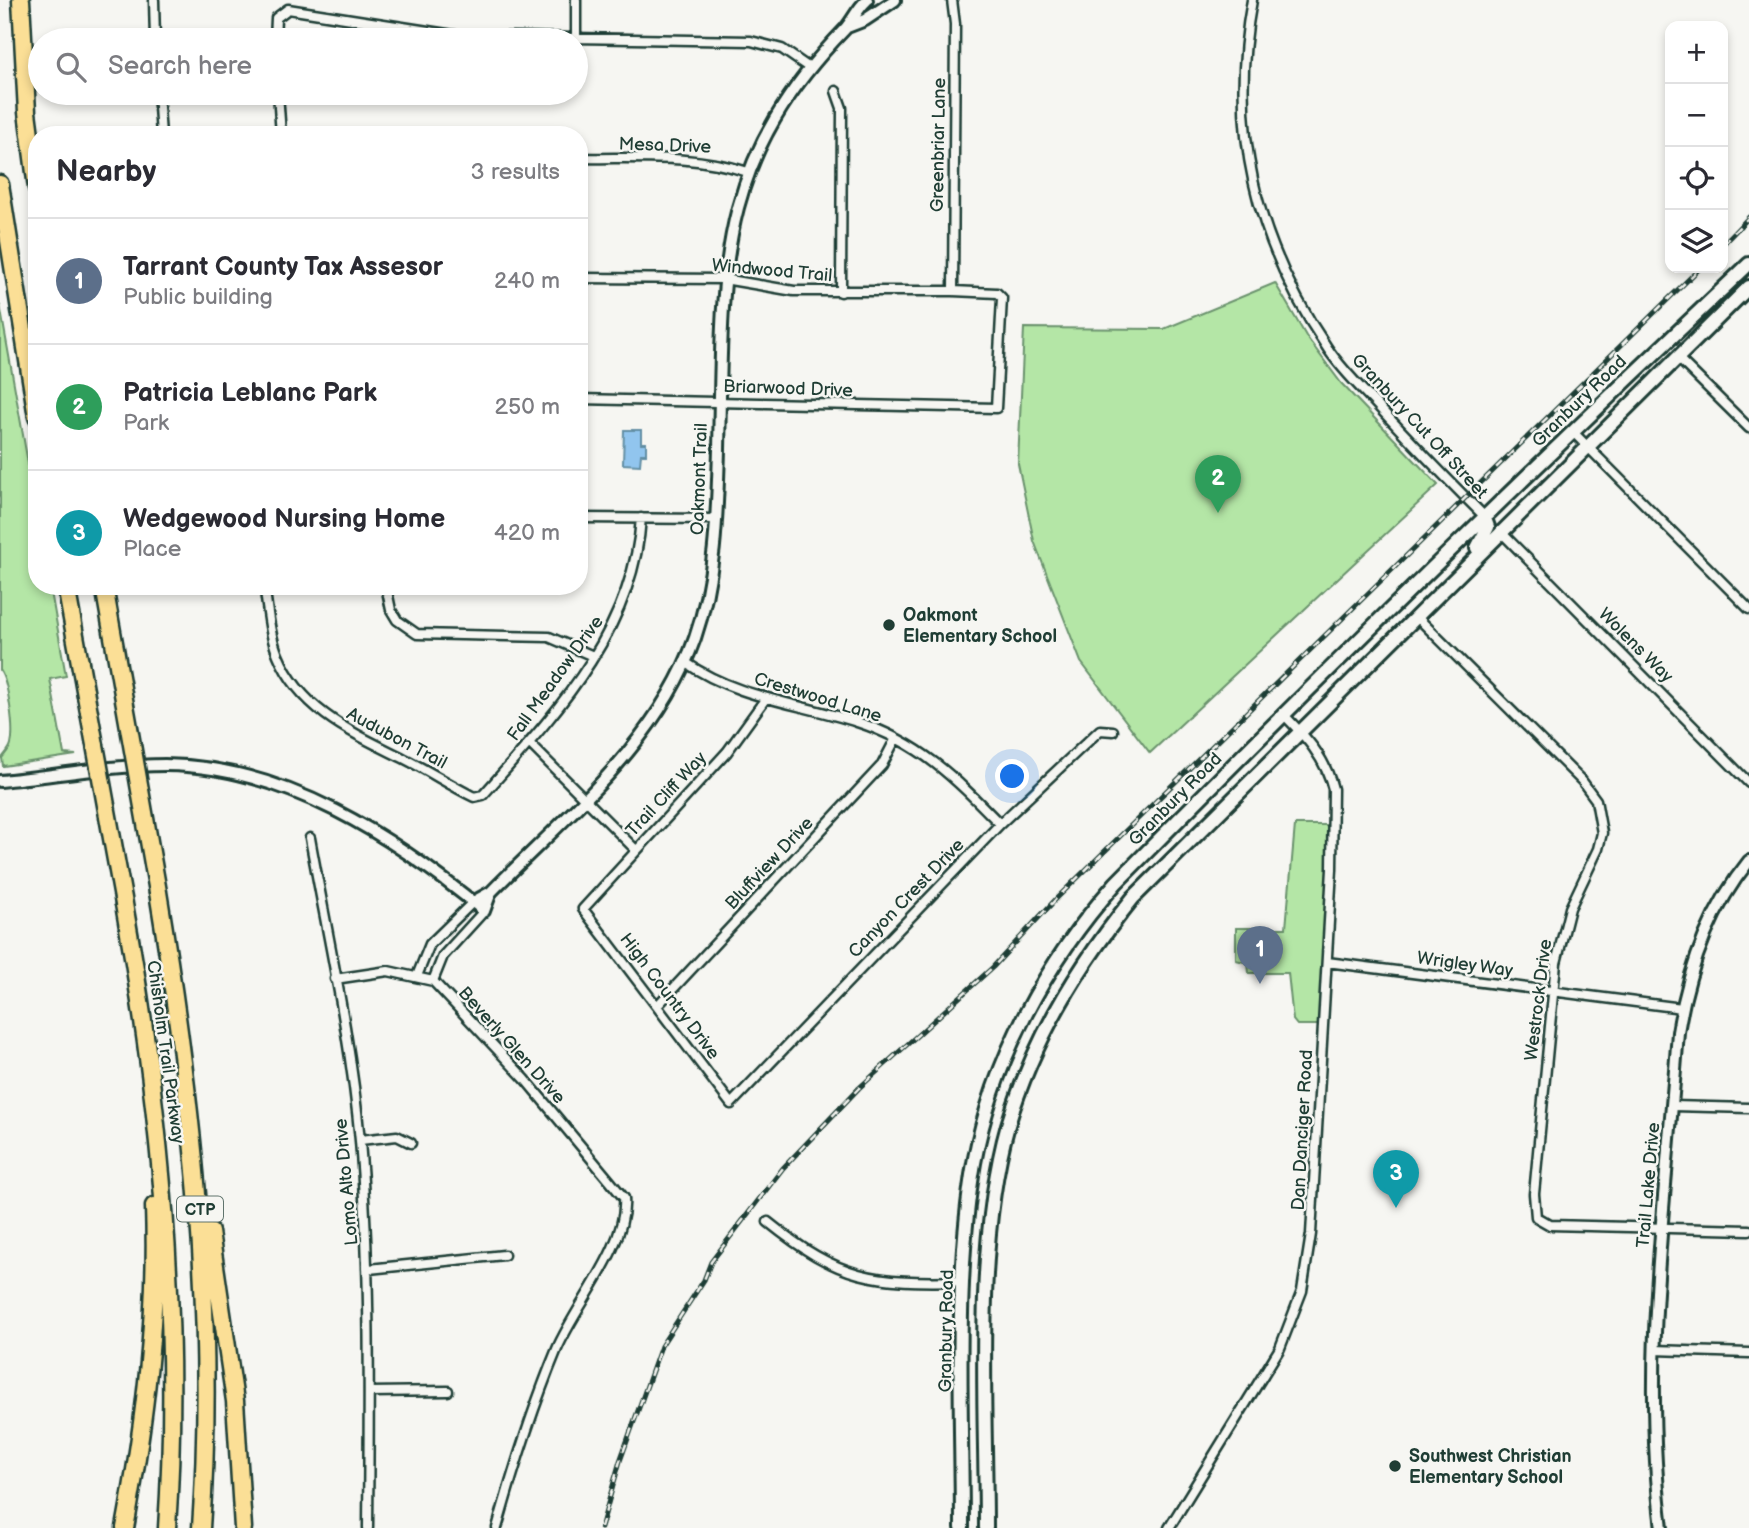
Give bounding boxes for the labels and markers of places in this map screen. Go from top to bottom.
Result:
pin: 2 [1195,455,1241,513]
place label: Oakmont Elementary School [903,605,1057,647]
marker: Oakmont Elementary School [881,617,897,633]
pin: 1 [1237,926,1283,984]
pin: 3 [1373,1150,1419,1208]
place label: Southwest Christian Elementary School [1409,1446,1572,1488]
marker: Southwest Christian Elementary School [1387,1458,1403,1474]

